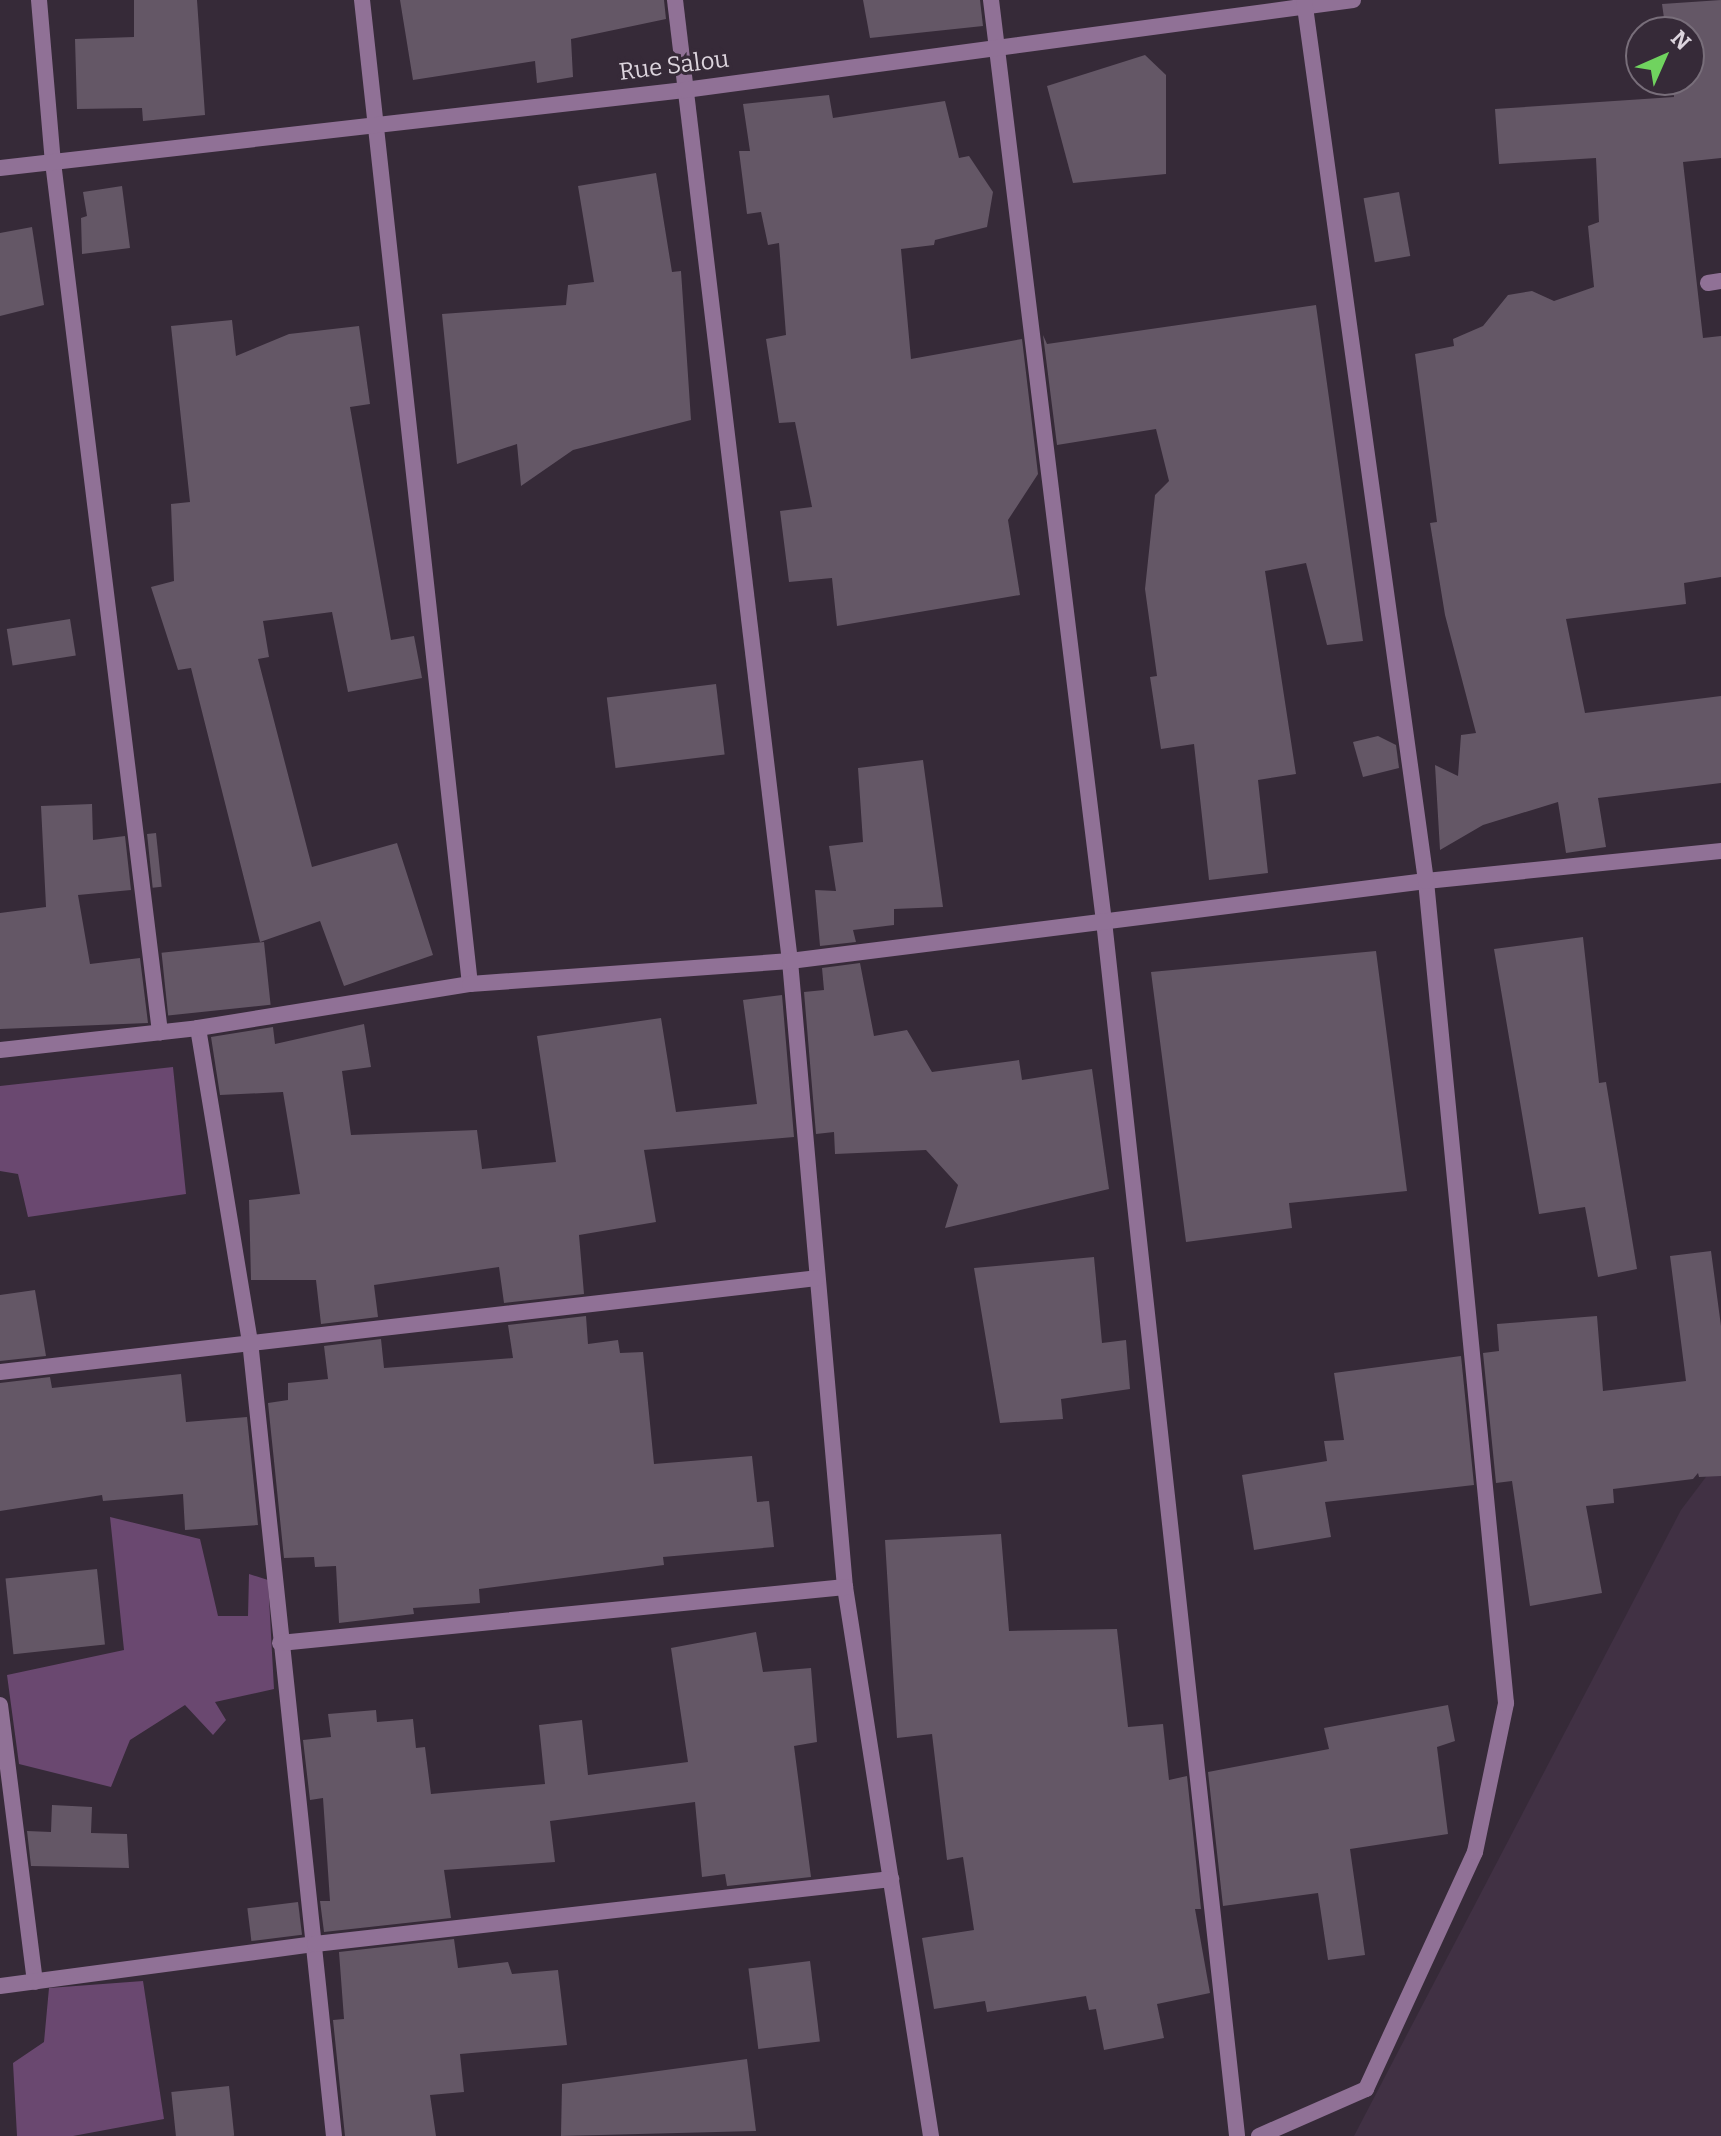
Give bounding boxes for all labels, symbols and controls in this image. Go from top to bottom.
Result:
north arrow [1625,16,1705,96]
text: N [1665,25,1696,56]
street label: Rue Salou [617,45,731,87]

